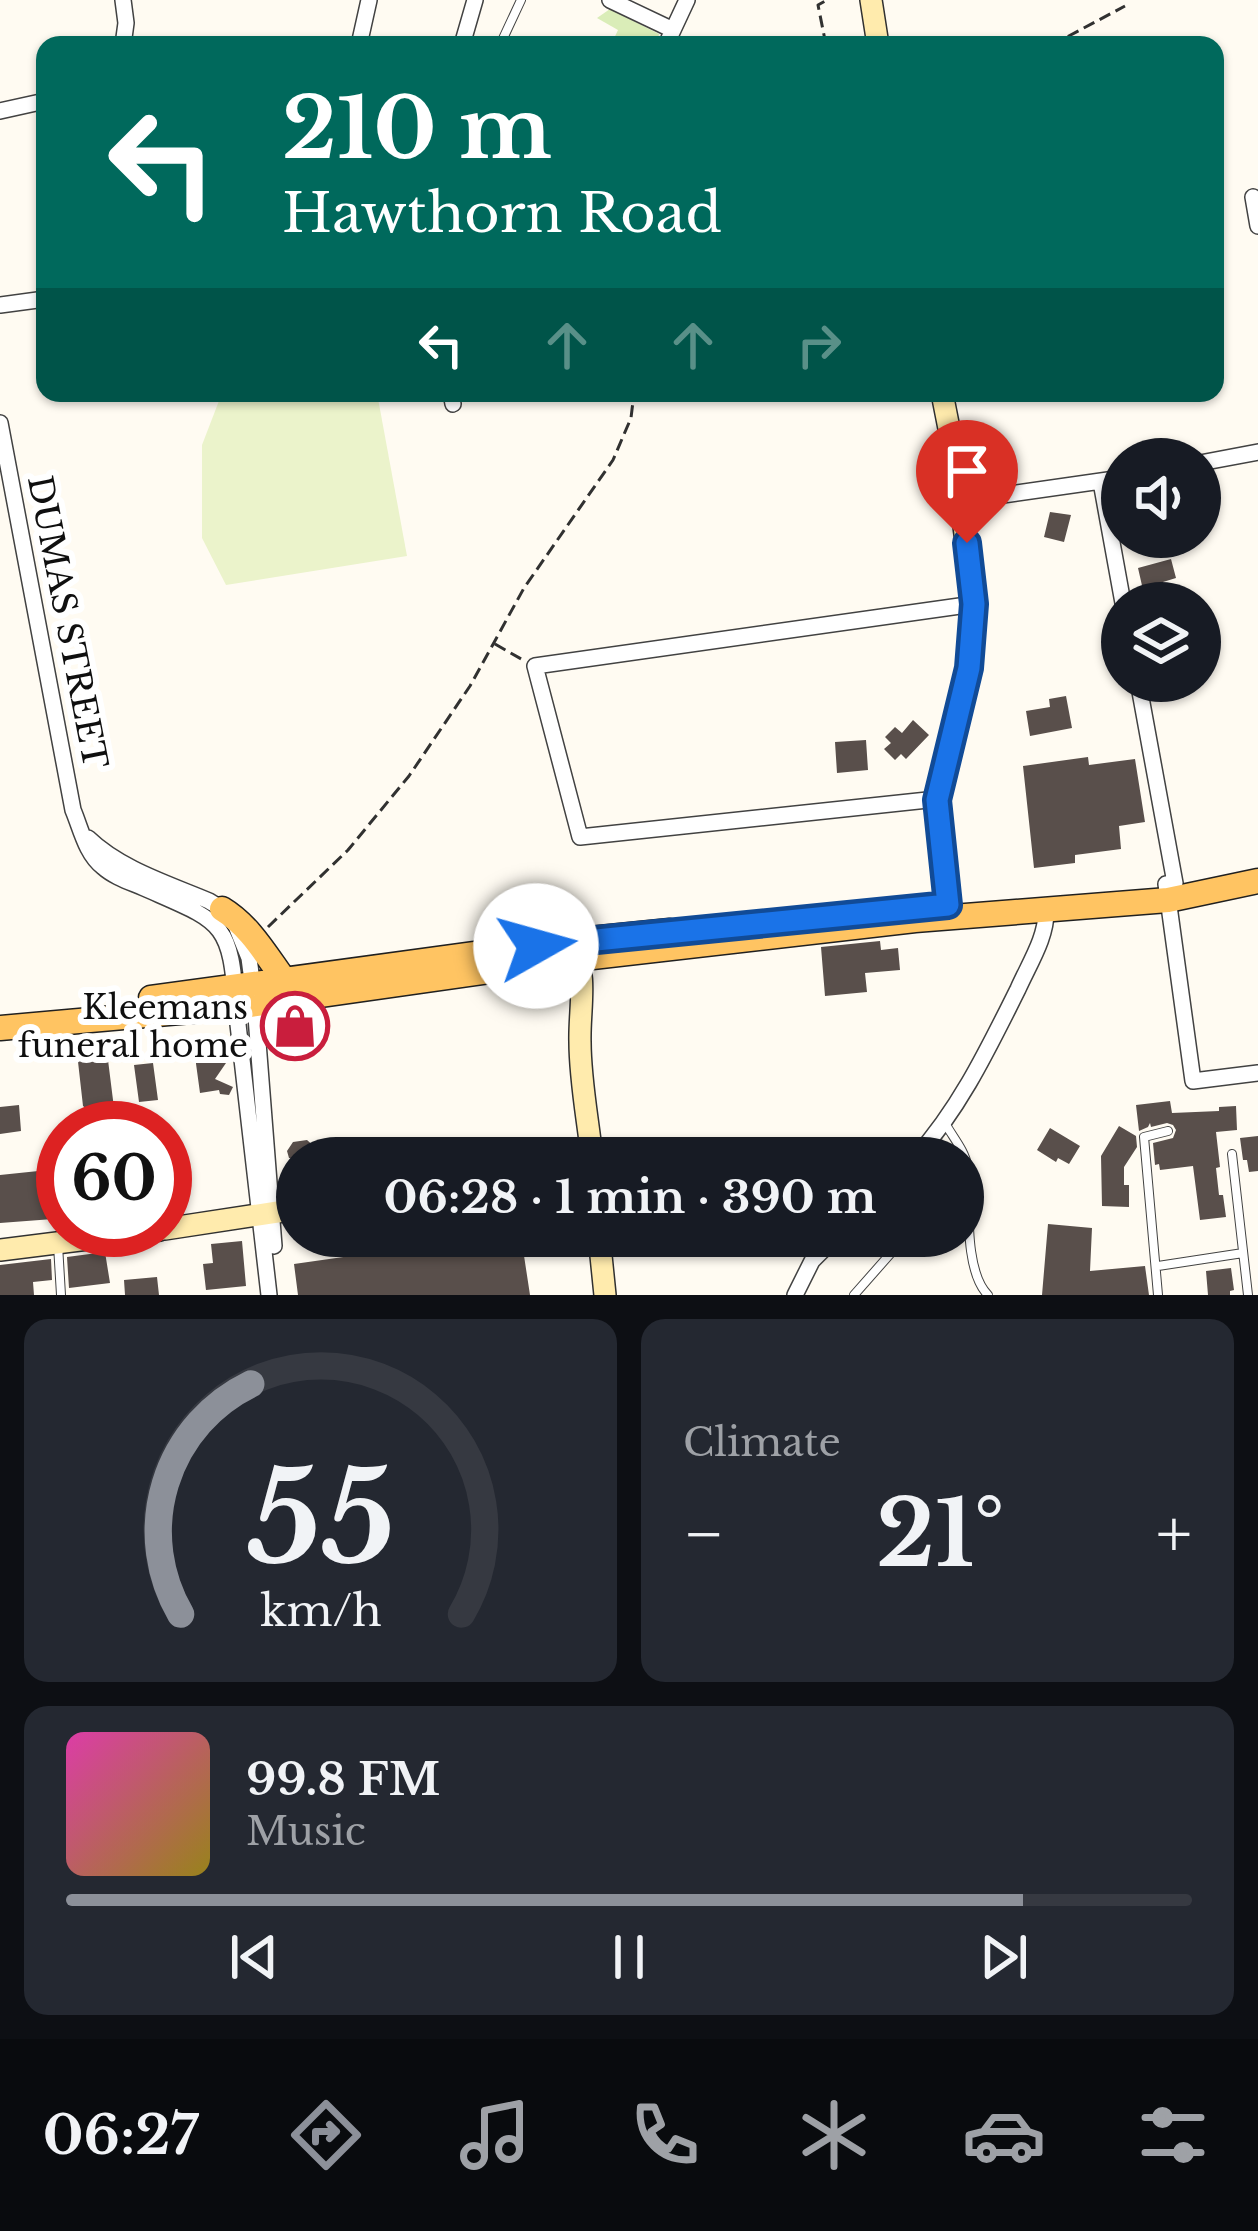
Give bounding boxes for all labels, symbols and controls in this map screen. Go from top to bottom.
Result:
text: 210 m [282,77,552,181]
icon: left [84,84,240,240]
text: Hawthorn Road [282,180,722,247]
icon: left [408,312,474,378]
icon: ahead [534,312,600,378]
icon: ahead [660,312,726,378]
icon: right [786,312,852,378]
pin [916,420,1018,543]
icon: arrive [934,438,1000,504]
map controls [1101,438,1221,702]
button: sound [1101,438,1221,558]
street label: DUMAS STREET [19,472,116,772]
button: layers [1101,582,1221,702]
position arrow [473,883,599,1009]
place label: Kleemans funeral home [18,987,248,1066]
shop icon: Kleemans funeral home [260,991,330,1061]
speed limit sign: 60 [36,1101,192,1257]
text: 06:28 · 1 min · 390 m [383,1169,877,1225]
text: Climate [683,1418,841,1467]
text: 55 [246,1442,395,1597]
text: 21° [876,1479,1004,1590]
text: − [683,1493,725,1575]
text: + [1156,1493,1192,1575]
text: km/h [260,1583,381,1637]
text: 99.8 FM [246,1751,440,1807]
text: Music [246,1807,366,1856]
icon: previous [221,1924,287,1990]
icon: pause [596,1924,662,1990]
icon: next [971,1924,1037,1990]
icon: directions [284,2093,368,2177]
icon: music [453,2093,537,2177]
icon: phone [623,2093,707,2177]
icon: climate [792,2093,876,2177]
icon: car [962,2093,1046,2177]
icon: filters [1131,2093,1215,2177]
text: 06:27 [43,2102,198,2169]

